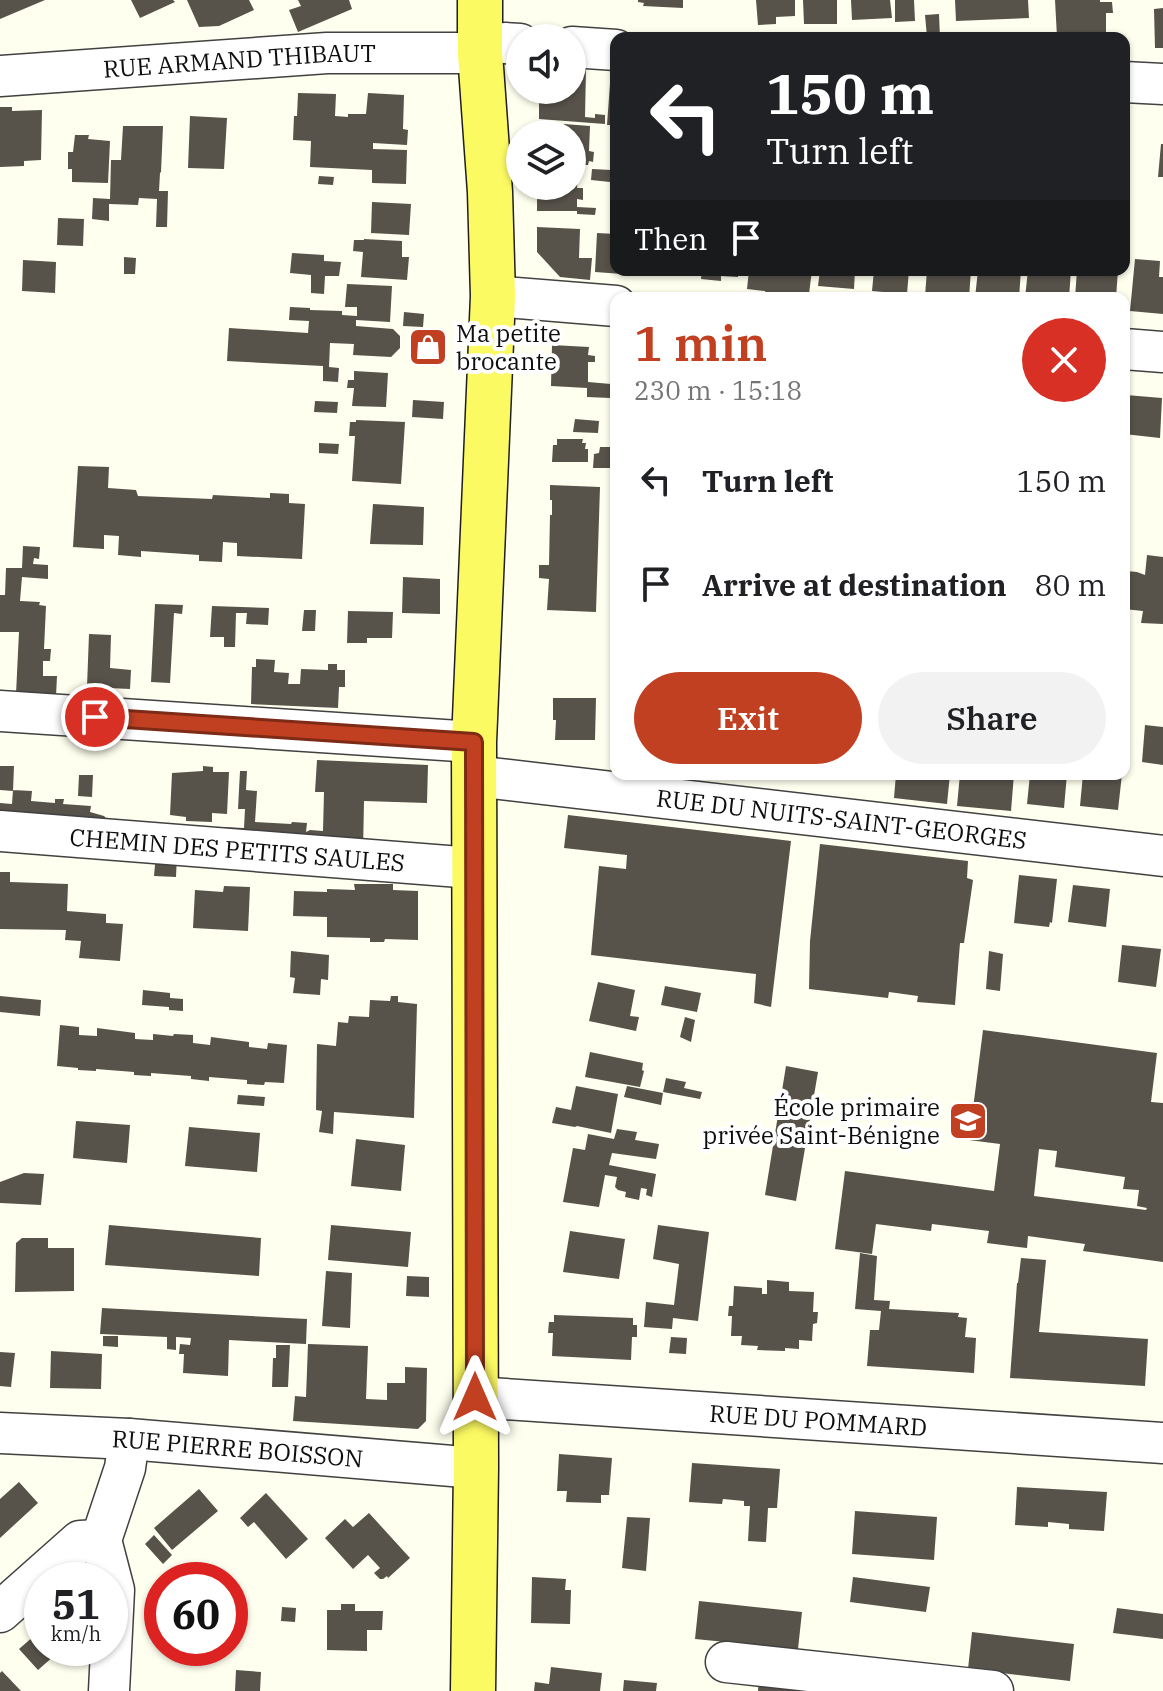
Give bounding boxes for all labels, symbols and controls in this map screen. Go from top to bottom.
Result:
map controls [506,24,586,200]
button: sound [506,24,586,104]
street label: RUE ARMAND THIBAUT [102,37,376,85]
text: 150 m [766,57,934,129]
icon: left [634,64,738,168]
button: layers [506,120,586,200]
text: Turn left [766,127,913,174]
icon: arrive [724,216,768,260]
text: Then [634,219,708,258]
text: 1 min [634,312,767,374]
place label: Ma petite brocante [456,317,561,377]
button: close [1022,318,1106,402]
shop icon: Ma petite brocante [407,326,449,368]
text: 230 m · 15:18 [634,373,802,407]
icon: left [634,458,678,502]
text: Turn left [702,461,834,500]
text: 150 m [1016,461,1106,500]
icon: arrive [634,562,678,606]
text: Arrive at destination [702,565,1007,604]
text: 80 m [1034,565,1106,604]
button: Exit [634,672,862,764]
button: Share [878,672,1106,764]
pin [61,683,129,751]
icon: arrive [73,695,117,739]
street label: RUE DU NUITS-SAINT-GEORGES [655,781,1028,856]
street label: CHEMIN DES PETITS SAULES [68,821,406,879]
place label: École primaire privée Saint-Bénigne [703,1091,940,1151]
school or university icon: École primaire privée Saint-Bénigne [947,1100,989,1142]
position arrow [433,1355,517,1439]
street label: RUE DU POMMARD [708,1397,928,1443]
street label: RUE PIERRE BOISSON [111,1422,364,1475]
speed limit sign: 60 [144,1562,248,1666]
text: 51 [52,1578,100,1630]
text: km/h [51,1620,101,1647]

